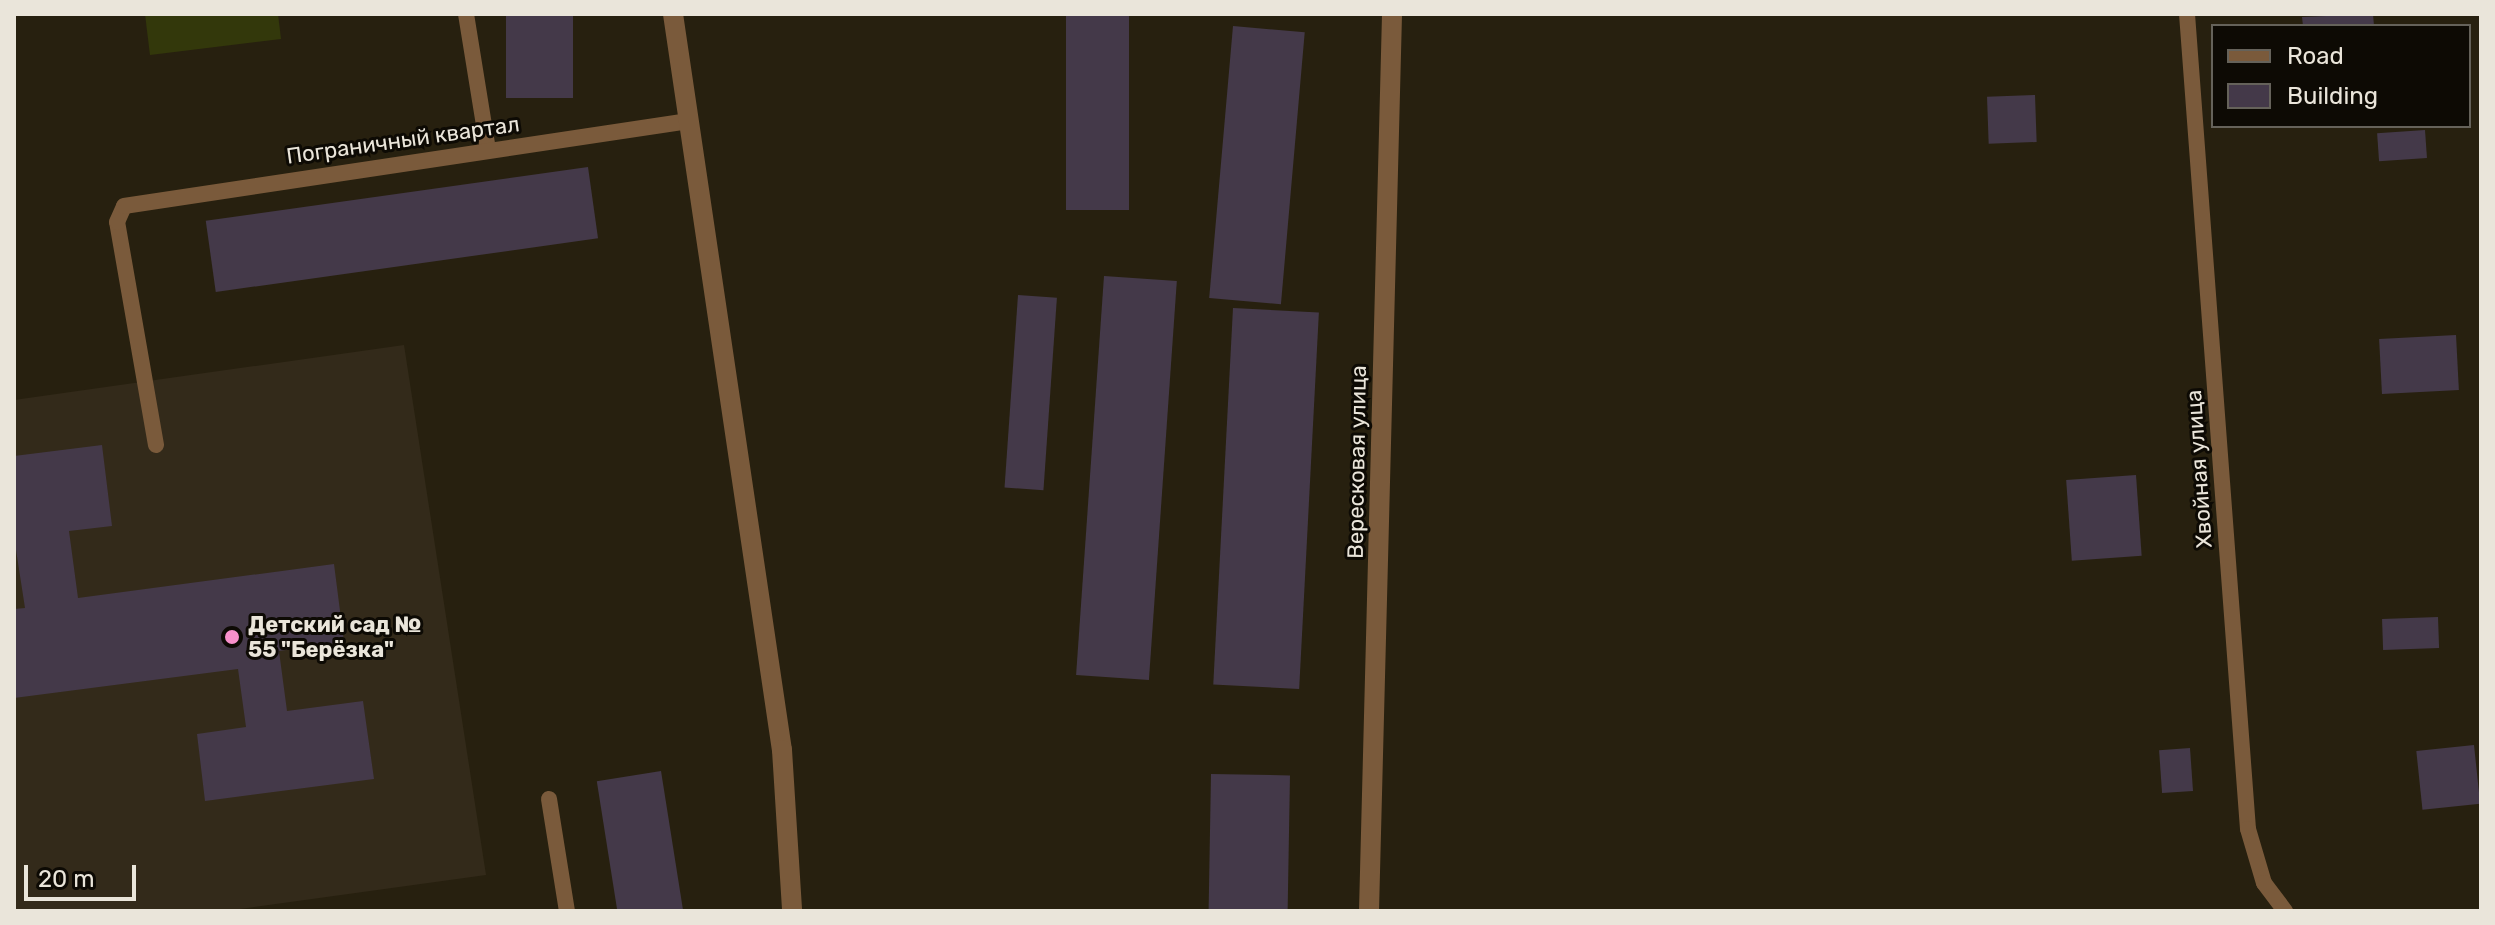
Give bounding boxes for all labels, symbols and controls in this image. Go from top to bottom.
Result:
legend [2211,24,2471,128]
text: Road [2287,42,2344,70]
text: Building [2287,82,2378,110]
street label: Пограничный квартал [285,111,521,169]
street label: Вересковая улица [1342,365,1372,559]
street label: Хвойная улица [2180,389,2218,549]
place label: Детский сад № 55 "Берёзка" [248,611,421,662]
marker: Детский сад № 55 "Берёзка" [223,628,241,646]
scale bar [28,849,140,899]
text: 20 m [38,865,95,893]

